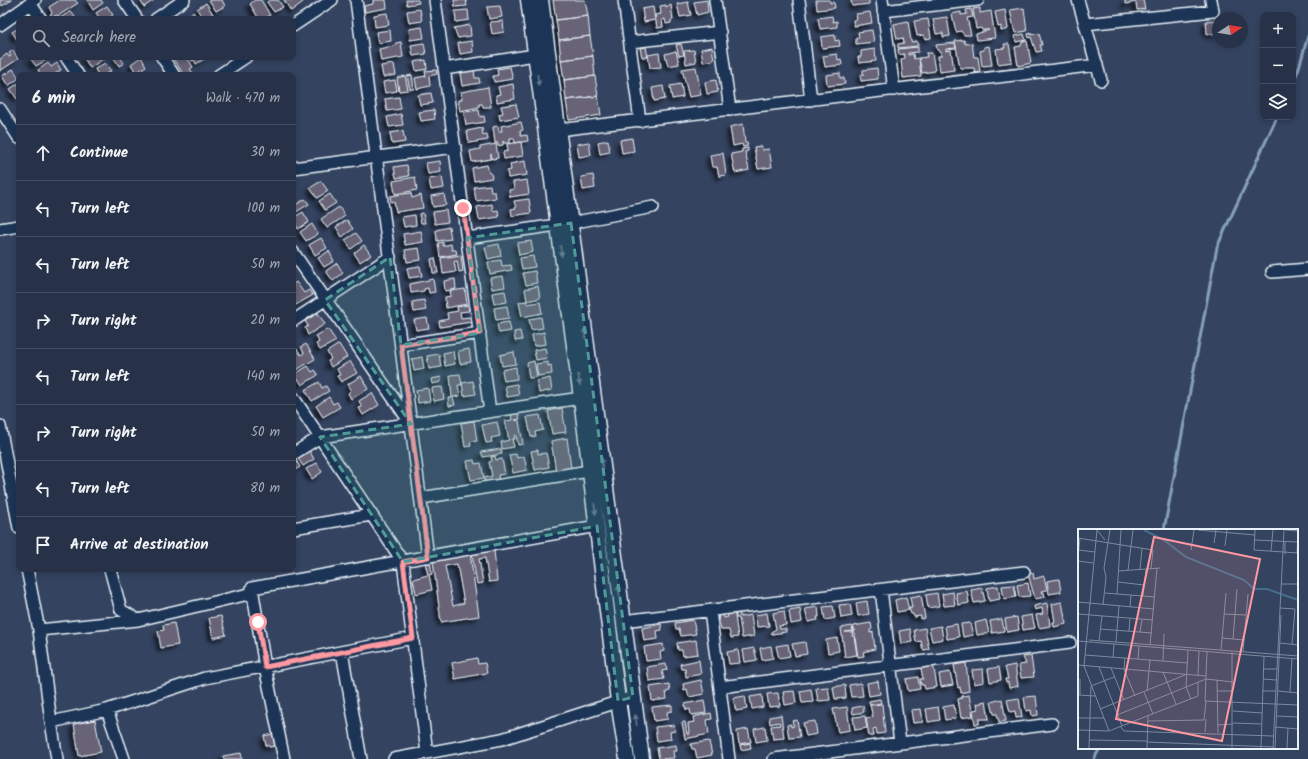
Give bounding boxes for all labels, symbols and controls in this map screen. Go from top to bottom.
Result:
north arrow [1212,12,1248,48]
map controls [1260,12,1296,120]
button: + [1260,12,1296,48]
search box [16,16,296,60]
text: Search here [62,26,136,50]
icon: search [30,27,52,49]
button: − [1260,48,1296,84]
one-way arrow [535,74,541,86]
button: layers [1260,84,1296,120]
text: 6 min [32,85,76,112]
text: Walk · 470 m [206,88,280,109]
text: Continue [70,141,128,165]
icon: ahead [32,142,54,164]
text: 30 m [251,142,280,163]
text: Turn left [70,197,130,221]
icon: left [32,198,54,220]
text: 100 m [247,198,280,219]
route end [454,199,472,217]
one-way arrow [558,245,564,257]
text: Turn left [70,253,130,277]
icon: left [32,254,54,276]
text: 50 m [251,254,280,275]
text: Turn right [70,309,137,333]
icon: right [32,310,54,332]
text: 20 m [250,310,280,331]
one-way arrow [582,328,588,340]
text: Turn left [70,365,130,389]
icon: left [32,366,54,388]
text: 140 m [247,366,280,387]
one-way arrow [576,374,582,386]
text: Turn right [70,421,137,445]
icon: right [32,422,54,444]
text: 50 m [251,422,280,443]
one-way arrow [599,457,605,469]
text: Turn left [70,477,130,501]
icon: left [32,478,54,500]
text: 80 m [250,478,280,499]
one-way arrow [591,503,598,515]
inset map [1078,529,1298,749]
text: Arrive at destination [70,533,209,557]
icon: arrive [32,534,54,556]
one-way arrow [616,585,623,598]
route start [249,613,267,631]
one-way arrow [633,714,639,726]

